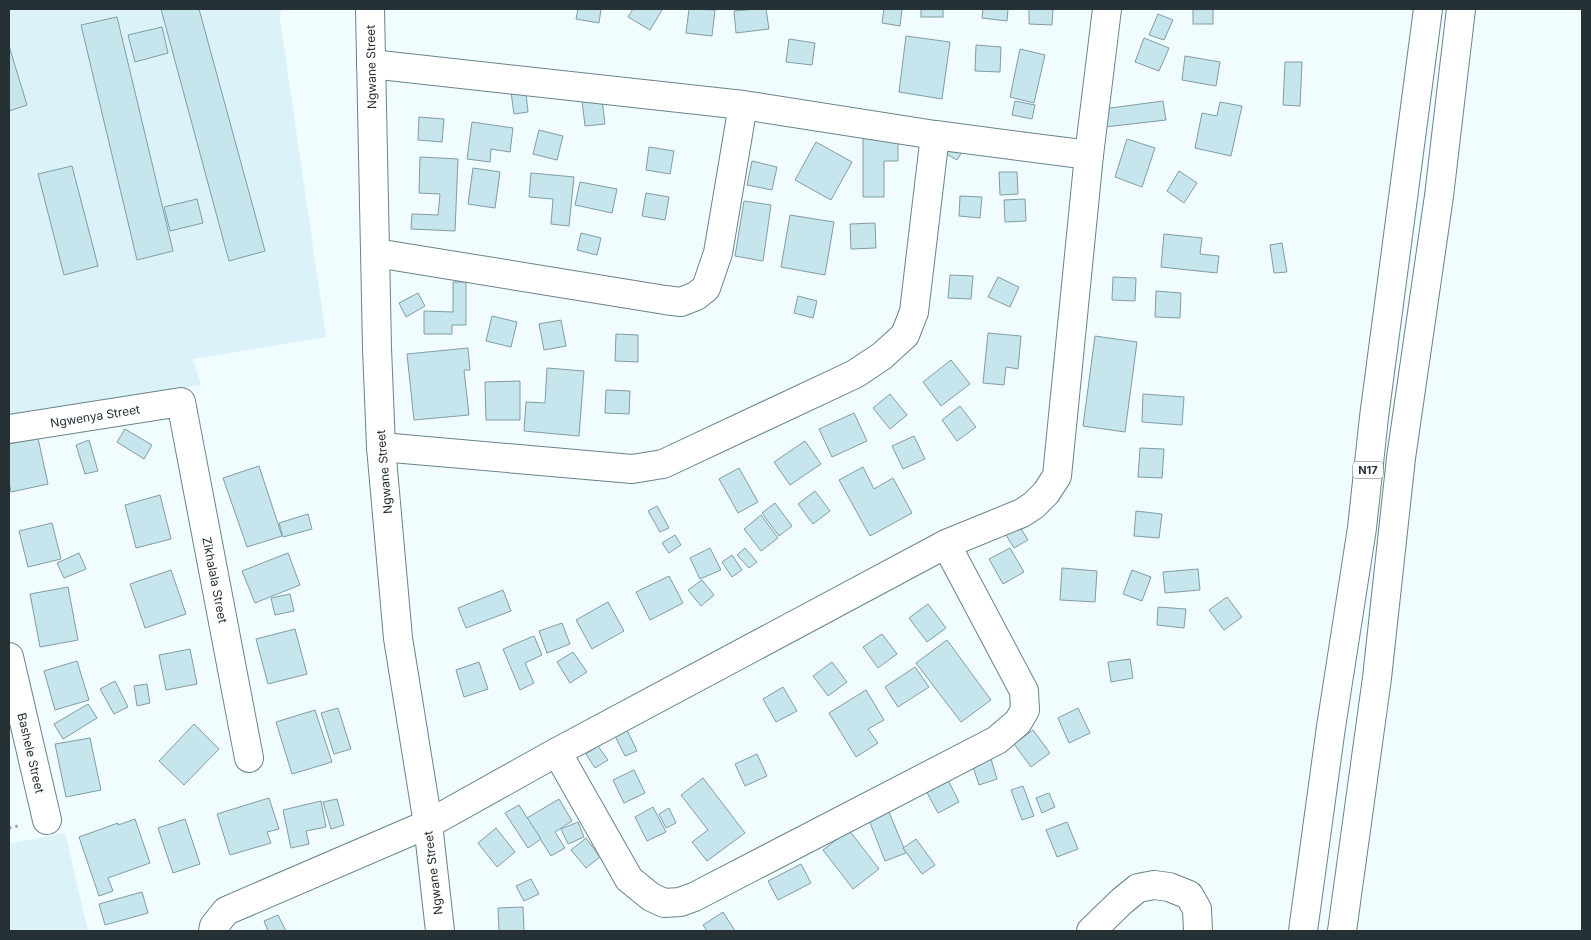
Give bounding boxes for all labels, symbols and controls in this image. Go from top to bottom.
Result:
street label: Ngwane Street [363,25,379,109]
street label: Ngwenya Street [49,401,141,430]
street label: Ngwane Street [373,429,395,515]
road number: N17 [1353,462,1383,478]
street label: Zikhalala Street [199,536,231,624]
street label: Bashele Street [14,711,48,795]
street label: Ngwane Street [420,830,446,916]

